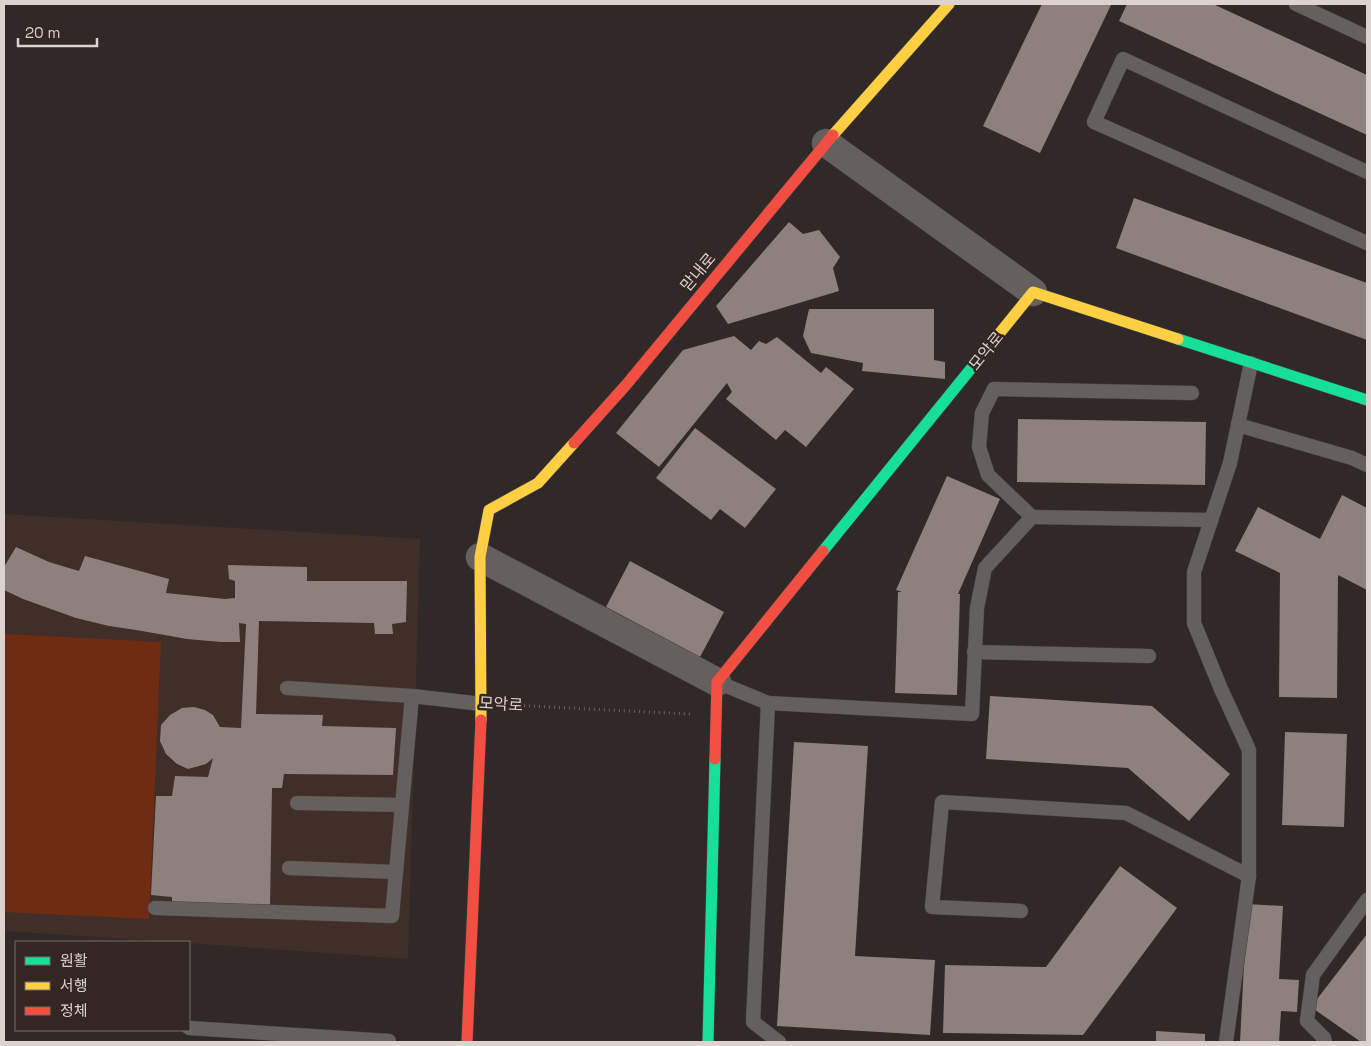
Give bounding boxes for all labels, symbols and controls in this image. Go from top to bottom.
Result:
scale bar [18,15,96,47]
text: 20 m [25,23,60,42]
street label: 맏내로 [676,248,720,296]
street label: 모악로 [964,327,1008,375]
street label: 모악로 [478,692,524,716]
legend [15,941,190,1031]
text: 원활 [60,951,88,970]
text: 서행 [60,976,88,995]
text: 정체 [60,1001,88,1020]

